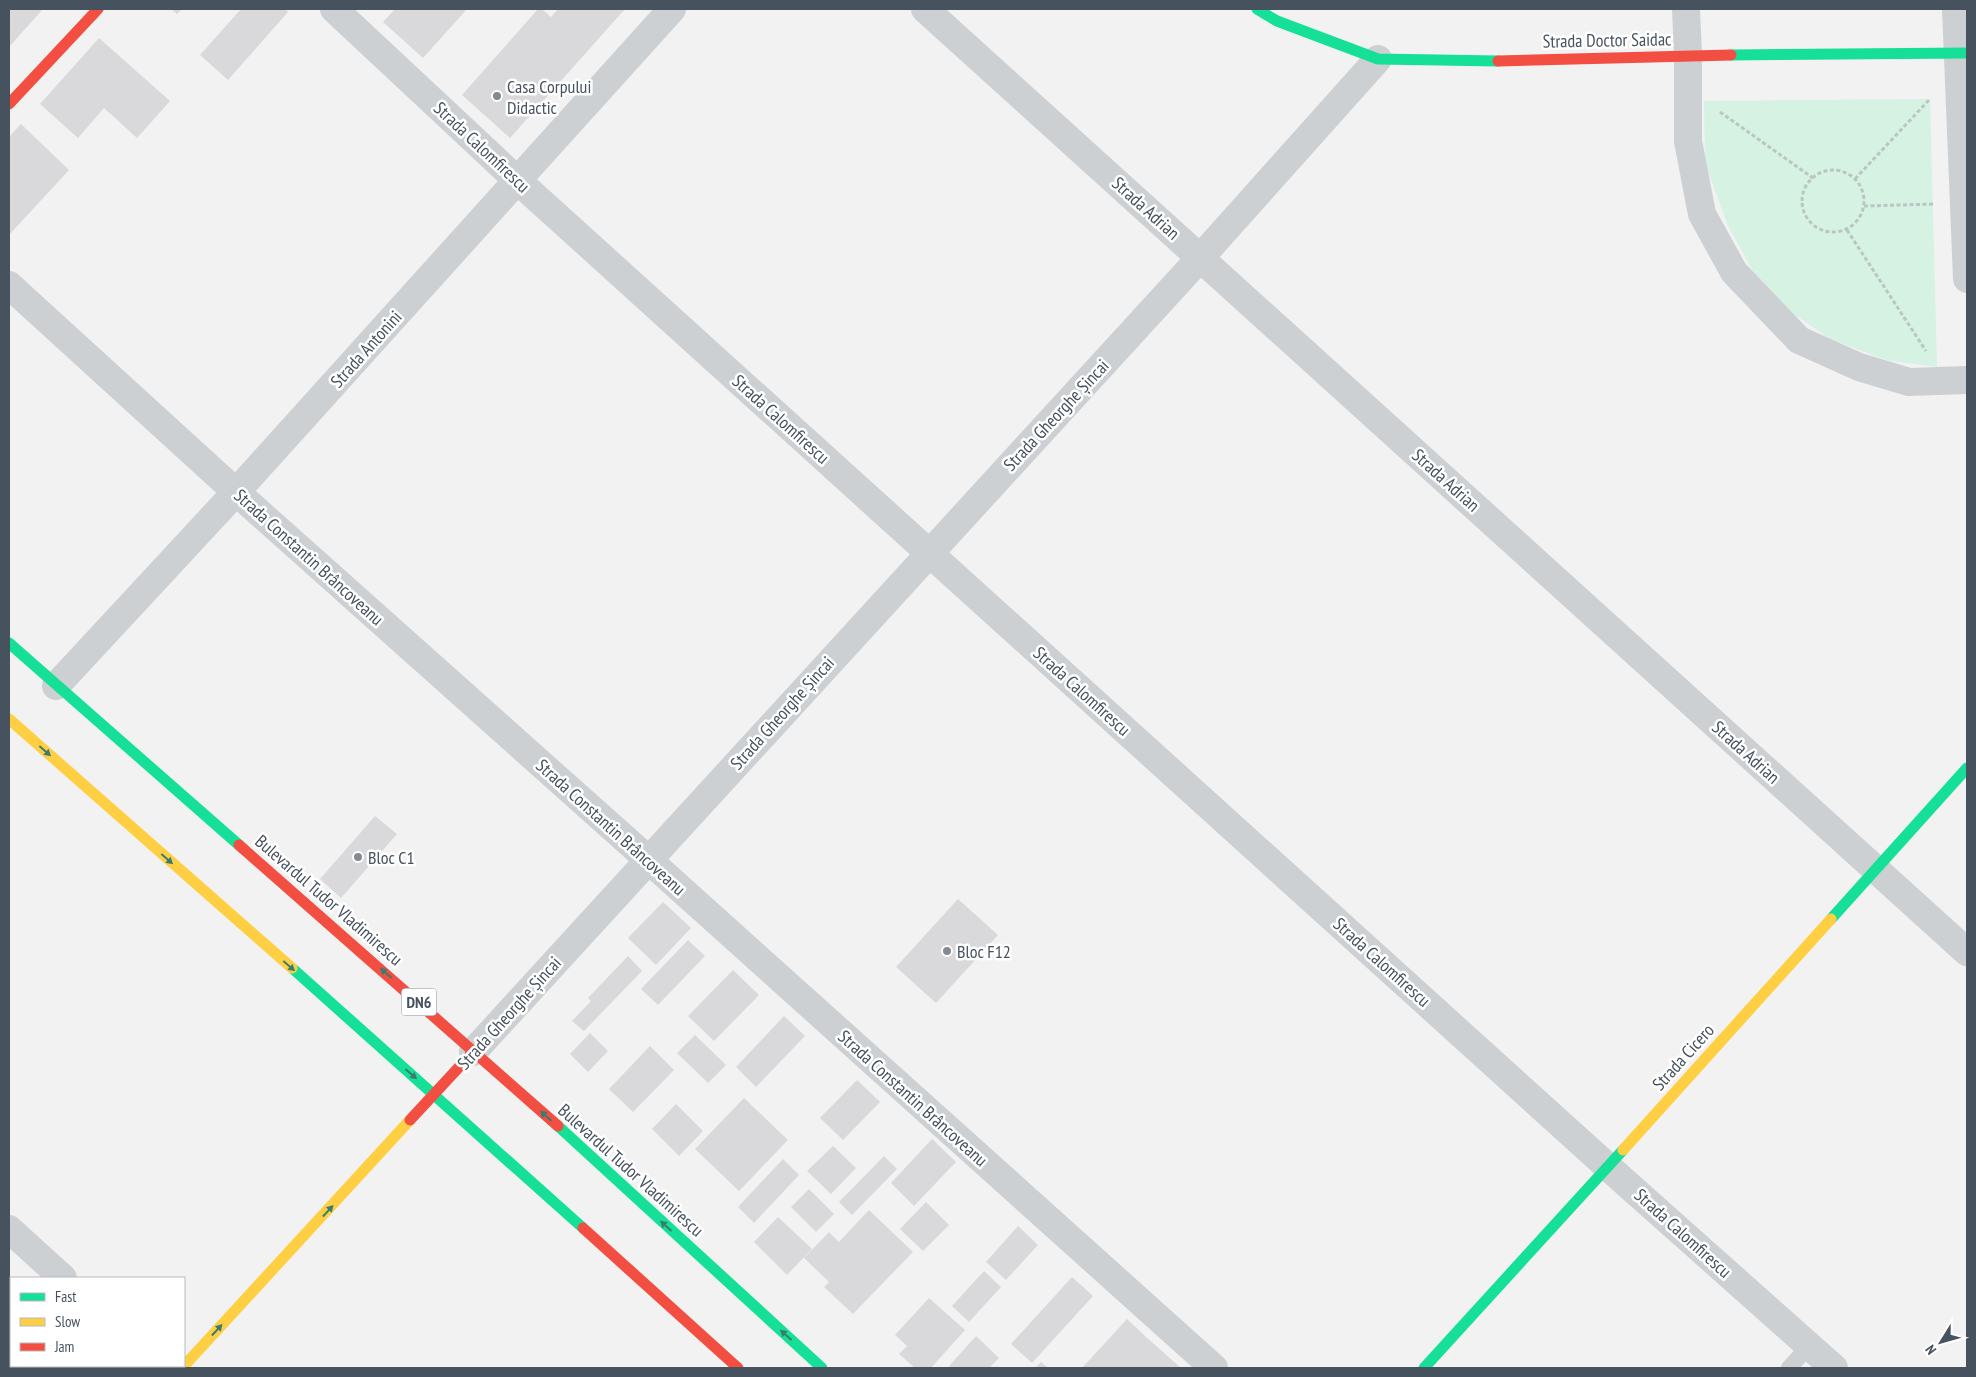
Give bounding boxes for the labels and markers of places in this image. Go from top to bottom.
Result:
place label: Casa Corpului Didactic [507,75,591,119]
marker: Casa Corpului Didactic [491,90,503,102]
place label: Bloc C1 [368,846,415,869]
marker: Bloc C1 [352,851,364,863]
place label: Bloc F12 [957,940,1011,963]
marker: Bloc F12 [941,945,953,957]

